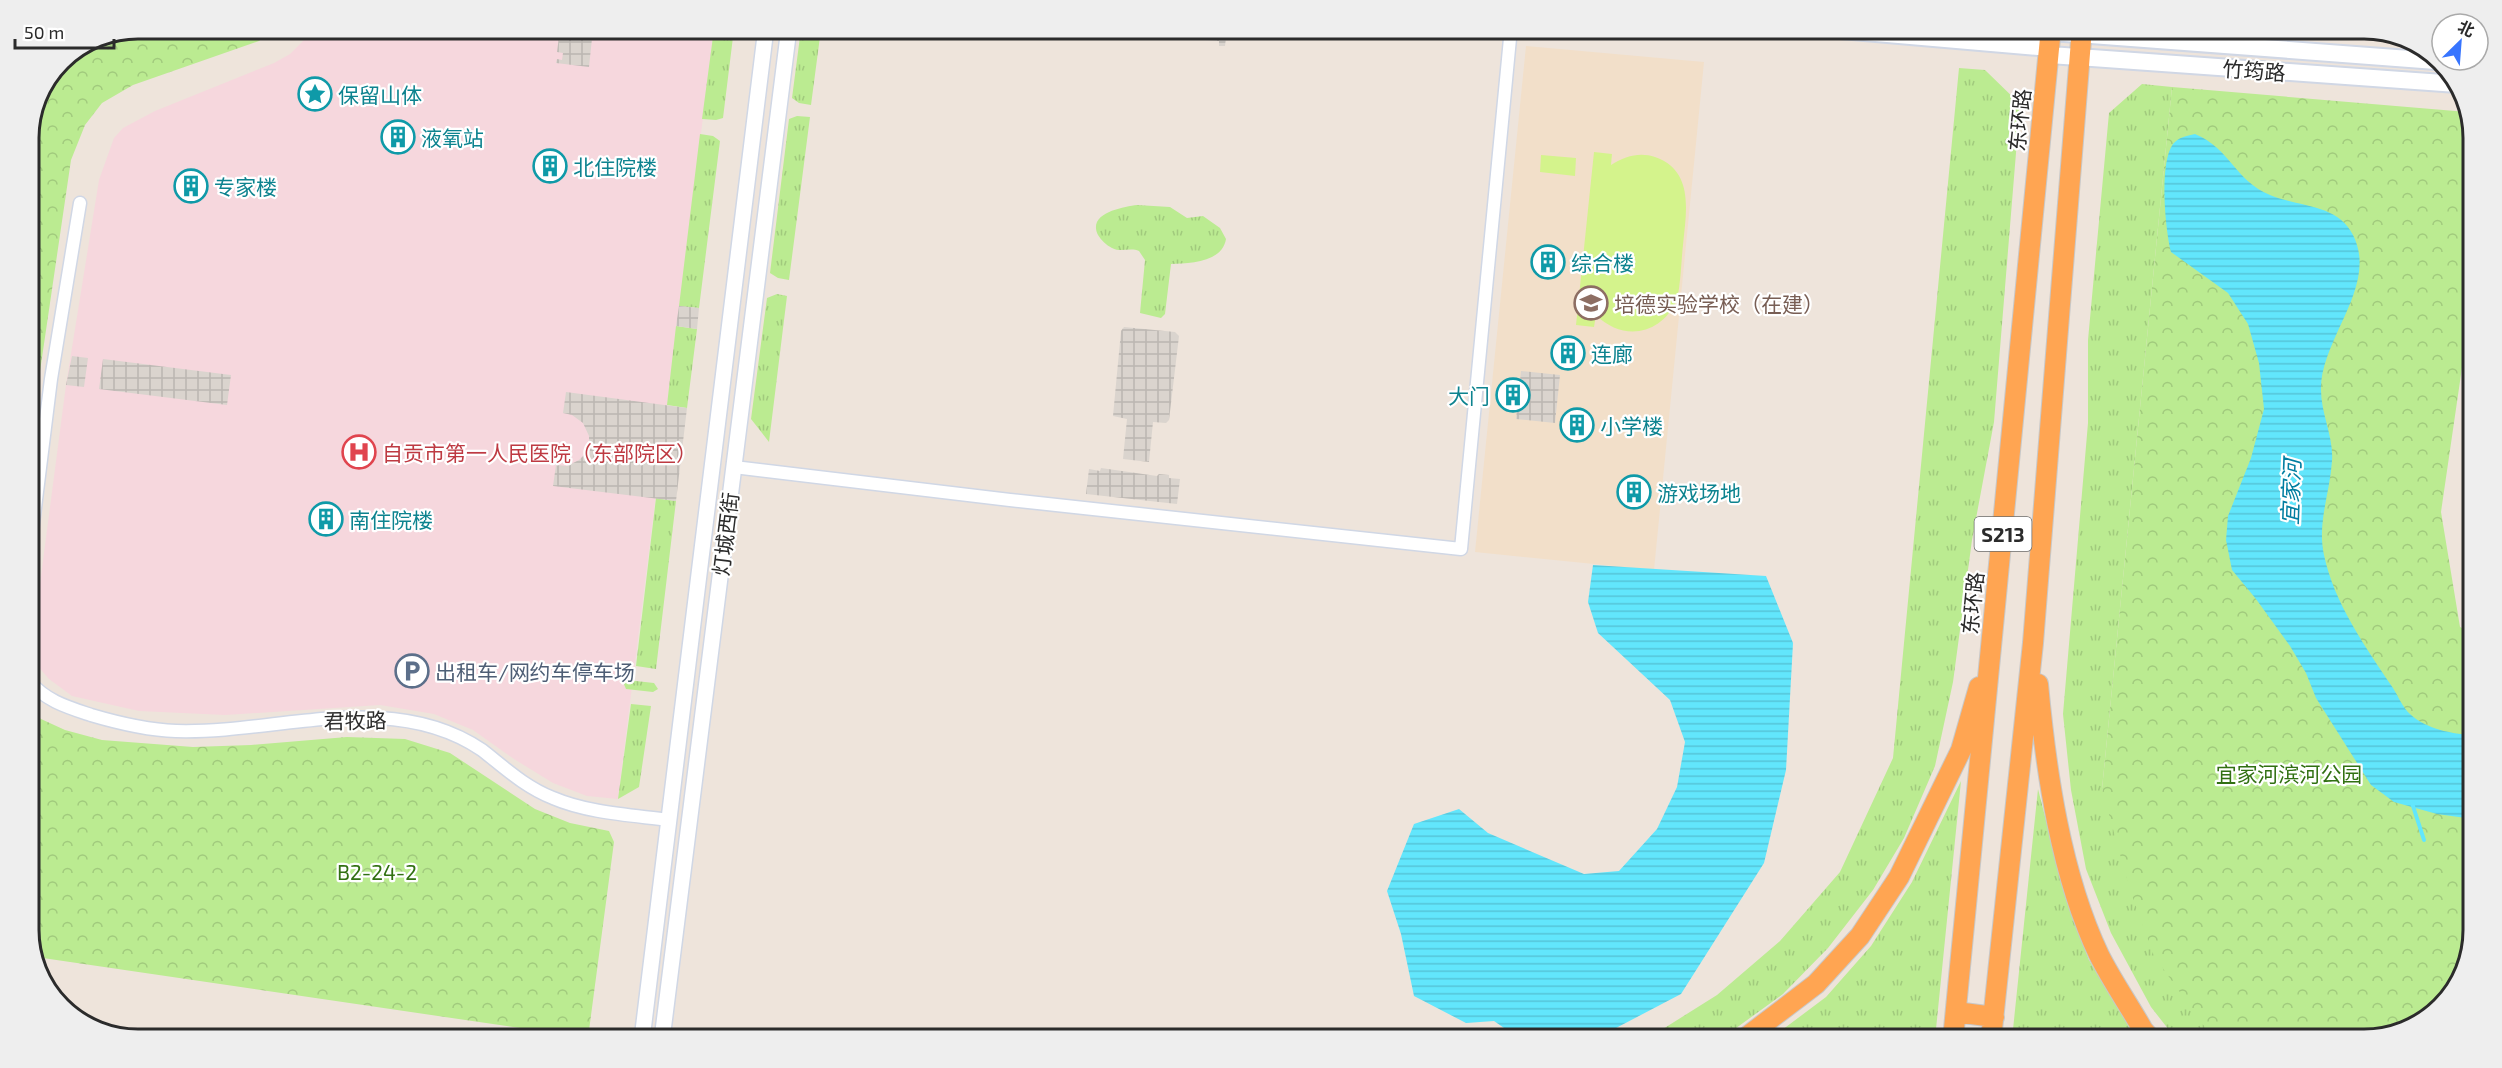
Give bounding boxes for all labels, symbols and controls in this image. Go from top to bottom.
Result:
scale bar [15,12,114,50]
north arrow [2430,12,2490,72]
text: 北 [2455,16,2478,40]
text: 50 m [24,21,64,43]
street label: 竹筠路 [2222,55,2286,85]
place icon: 保留山体 [297,76,333,112]
place label: 保留山体 [338,82,422,107]
street label: 东环路 [2003,87,2035,153]
building icon: 液氧站 [380,119,416,155]
place label: 液氧站 [421,125,484,150]
building icon: 北住院楼 [532,148,568,184]
place label: 北住院楼 [573,154,657,179]
building icon: 专家楼 [173,168,209,204]
place label: 专家楼 [214,174,277,199]
building icon: 综合楼 [1530,244,1566,280]
place label: 综合楼 [1571,250,1634,275]
school or university icon: 培德实验学校（在建） [1573,285,1609,321]
place label: 培德实验学校（在建） [1614,291,1824,316]
building icon: 连廊 [1550,335,1586,371]
place label: 连廊 [1591,341,1633,366]
building icon: 大门 [1495,377,1531,413]
place label: 大门 [1448,383,1490,408]
building icon: 小学楼 [1559,407,1595,443]
place label: 小学楼 [1600,413,1663,438]
hospital icon: 自贡市第一人民医院（东部院区） [341,434,377,470]
place label: 自贡市第一人民医院（东部院区） [382,440,697,465]
water label: 宜家河 [2276,455,2304,525]
building icon: 游戏场地 [1616,474,1652,510]
place label: 游戏场地 [1657,480,1741,505]
street label: 灯城西街 [707,491,743,577]
building icon: 南住院楼 [308,501,344,537]
place label: 南住院楼 [349,507,433,532]
road number: S213 [1974,517,2032,551]
street label: 东环路 [1956,570,1988,636]
parking icon: 出租车/网约车停车场 [394,653,430,689]
place label: 出租车/网约车停车场 [435,659,635,684]
street label: 君牧路 [323,707,387,733]
park label: 宜家河滨河公园 [2216,761,2363,786]
park label: B2-24-2 [337,859,417,884]

